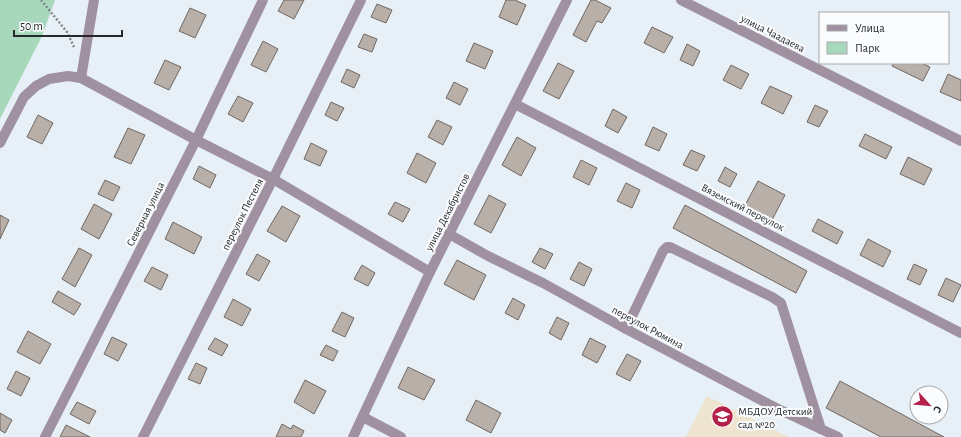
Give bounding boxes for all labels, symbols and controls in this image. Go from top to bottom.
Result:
scale bar [14,12,122,38]
street label: улица Чаадаева [738,12,806,54]
legend [819,12,949,64]
text: 50 m [20,20,43,32]
text: Улица [855,22,885,34]
text: Парк [855,42,880,54]
street label: улица Декабристов [423,172,472,254]
street label: переулок Пестеля [220,177,265,252]
street label: Северная улица [125,180,166,248]
street label: Вяземский переулок [700,182,786,233]
street label: переулок Рюмина [610,304,685,351]
north arrow [909,385,949,425]
school or university icon: МБДОУ Детский сад №20 [709,404,735,430]
text: С [931,404,944,415]
place label: МБДОУ Детский сад №20 [738,406,812,430]

